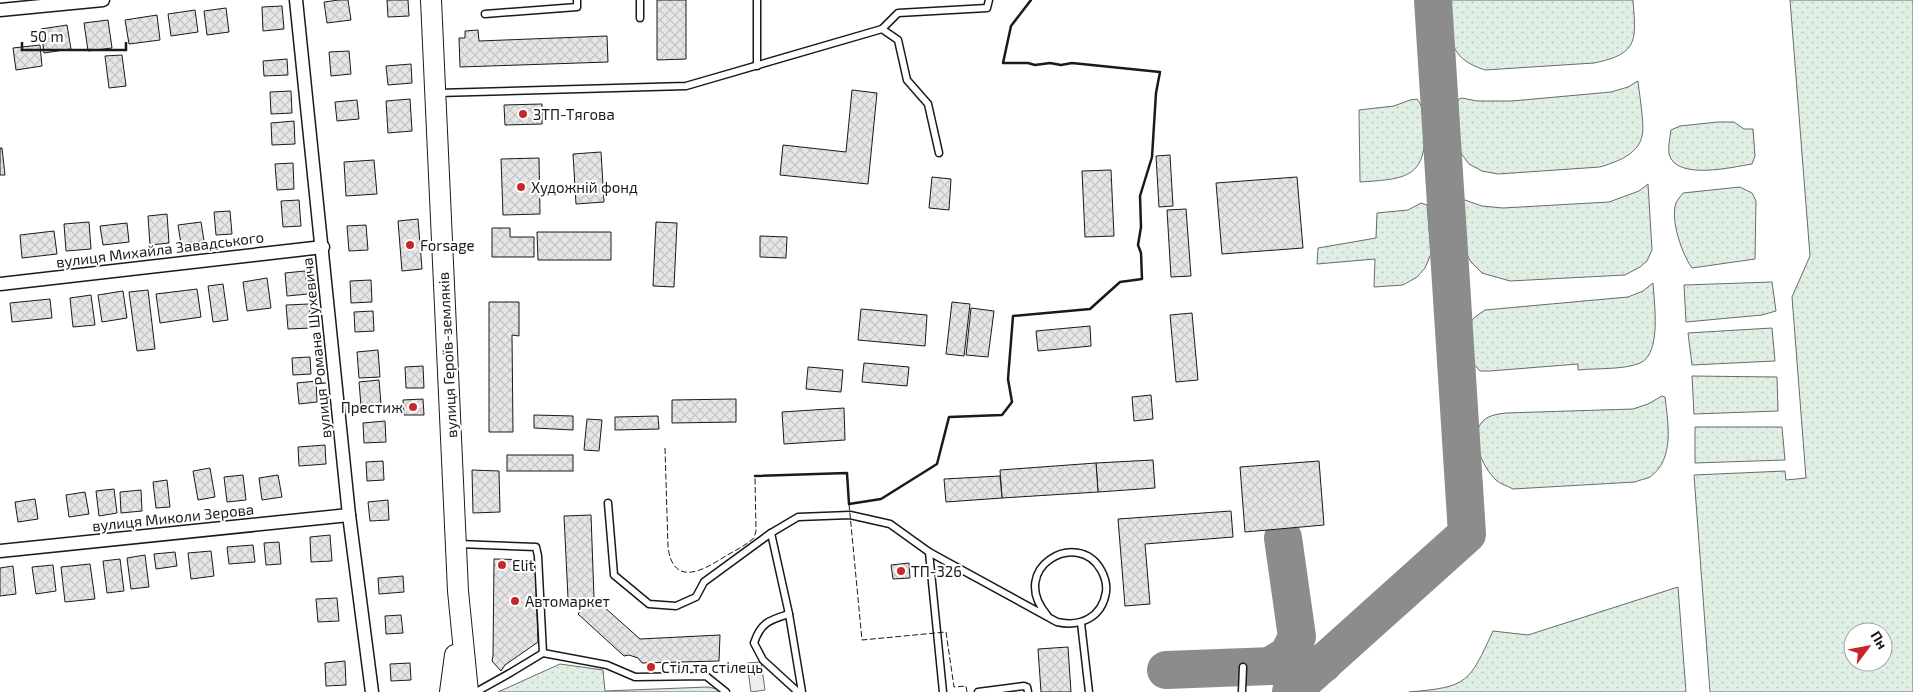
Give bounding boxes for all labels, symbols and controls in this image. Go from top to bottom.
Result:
scale bar [22,20,126,52]
text: 50 m [30,27,64,45]
place label: ЗТП-Тягова [533,105,615,123]
marker: ЗТП-Тягова [517,108,529,120]
place label: Художній фонд [531,178,638,197]
marker: Художній фонд [515,181,527,193]
street label: вулиця Михайла Завадського [55,227,265,272]
place label: Forsage [420,236,475,254]
marker: Forsage [404,239,416,251]
street label: вулиця Романа Шухевича [298,257,335,439]
street label: вулиця Героїв-земляків [434,271,461,438]
place label: Престиж [341,398,403,416]
marker: Престиж [407,401,419,413]
street label: вулиця Миколи Зерова [91,500,255,535]
place label: Elit [512,556,535,574]
marker: Elit [496,559,508,571]
place label: ТП-326 [911,562,962,580]
marker: ТП-326 [895,565,907,577]
place label: Автомаркет [525,592,610,610]
marker: Автомаркет [509,595,521,607]
north arrow [1843,622,1893,672]
text: Пн [1867,628,1891,652]
place label: Стіл та стілець [661,658,763,676]
marker: Стіл та стілець [645,661,657,673]

